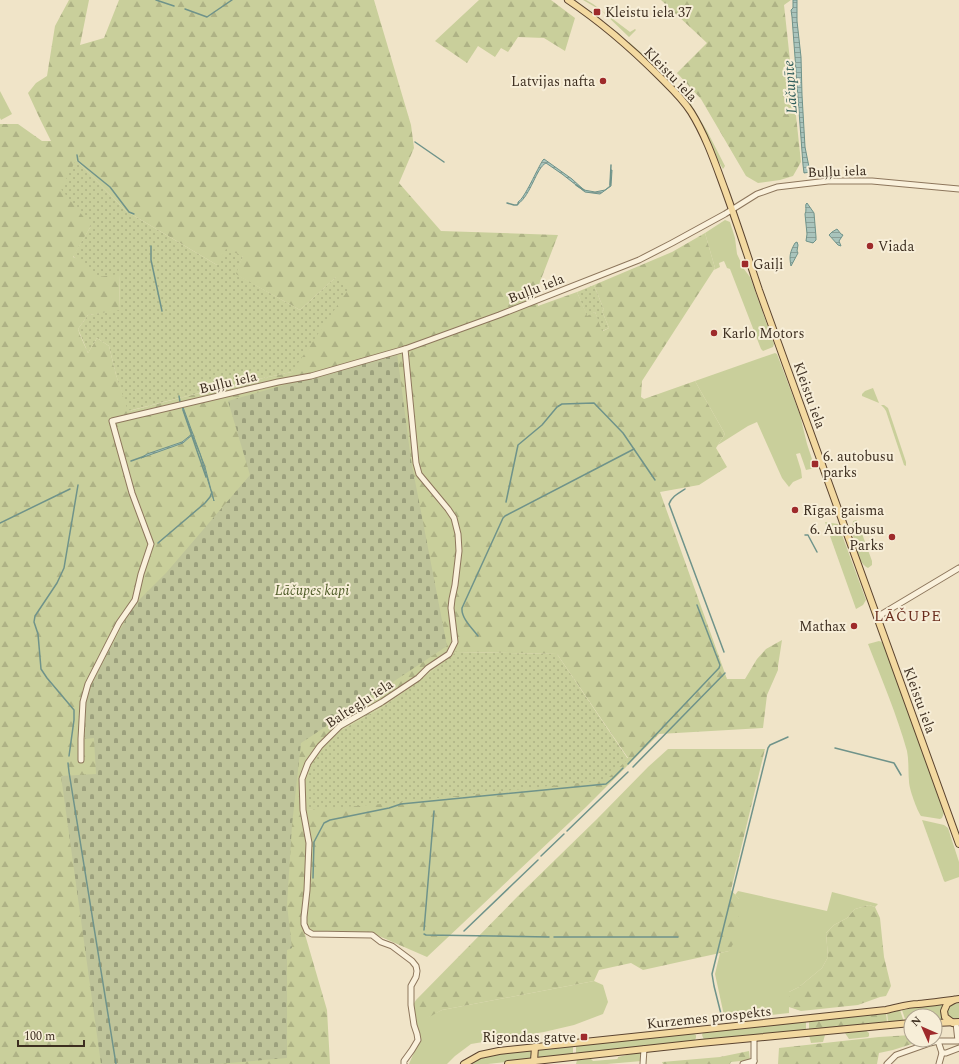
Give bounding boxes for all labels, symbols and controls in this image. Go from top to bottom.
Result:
place label: Kleistu iela 37 [605,2,692,23]
marker: Kleistu iela 37 [592,7,602,17]
street label: Kleistu iela [639,42,702,107]
water label: Lāčupīte [777,59,804,115]
place label: Latvijas nafta [511,71,595,92]
marker: Latvijas nafta [598,76,608,86]
street label: Buļļu iela [807,160,867,183]
place label: Viada [878,236,914,257]
marker: Viada [865,241,875,251]
place label: Gaiļi [753,254,783,275]
marker: Gaiļi [740,259,750,269]
street label: Buļļu iela [505,268,568,309]
place label: Karlo Motors [722,323,804,344]
marker: Karlo Motors [709,328,719,338]
street label: Kleistu iela [788,359,831,432]
street label: Buļļu iela [197,366,259,399]
place label: 6. autobusu parks [823,446,894,483]
marker: 6. autobusu parks [810,459,820,469]
place label: Rīgas gaisma [803,500,884,521]
marker: Rīgas gaisma [790,505,800,515]
place label: 6. Autobusu Parks [810,519,884,556]
marker: 6. Autobusu Parks [887,532,897,542]
park label: Lāčupes kapi [275,580,349,601]
district label: LĀČUPE [874,605,942,628]
place label: Mathax [799,616,846,637]
marker: Mathax [849,621,859,631]
street label: Kleistu iela [898,664,941,737]
street label: Baltegļu iela [321,674,397,733]
street label: Kurzemes prospekts [646,1001,772,1034]
north arrow [903,1008,943,1048]
text: N [907,1012,925,1030]
scale bar [18,1022,84,1048]
text: 100 m [24,1027,55,1046]
place label: Rigondas gatve [482,1027,576,1048]
marker: Rigondas gatve [579,1032,589,1042]

